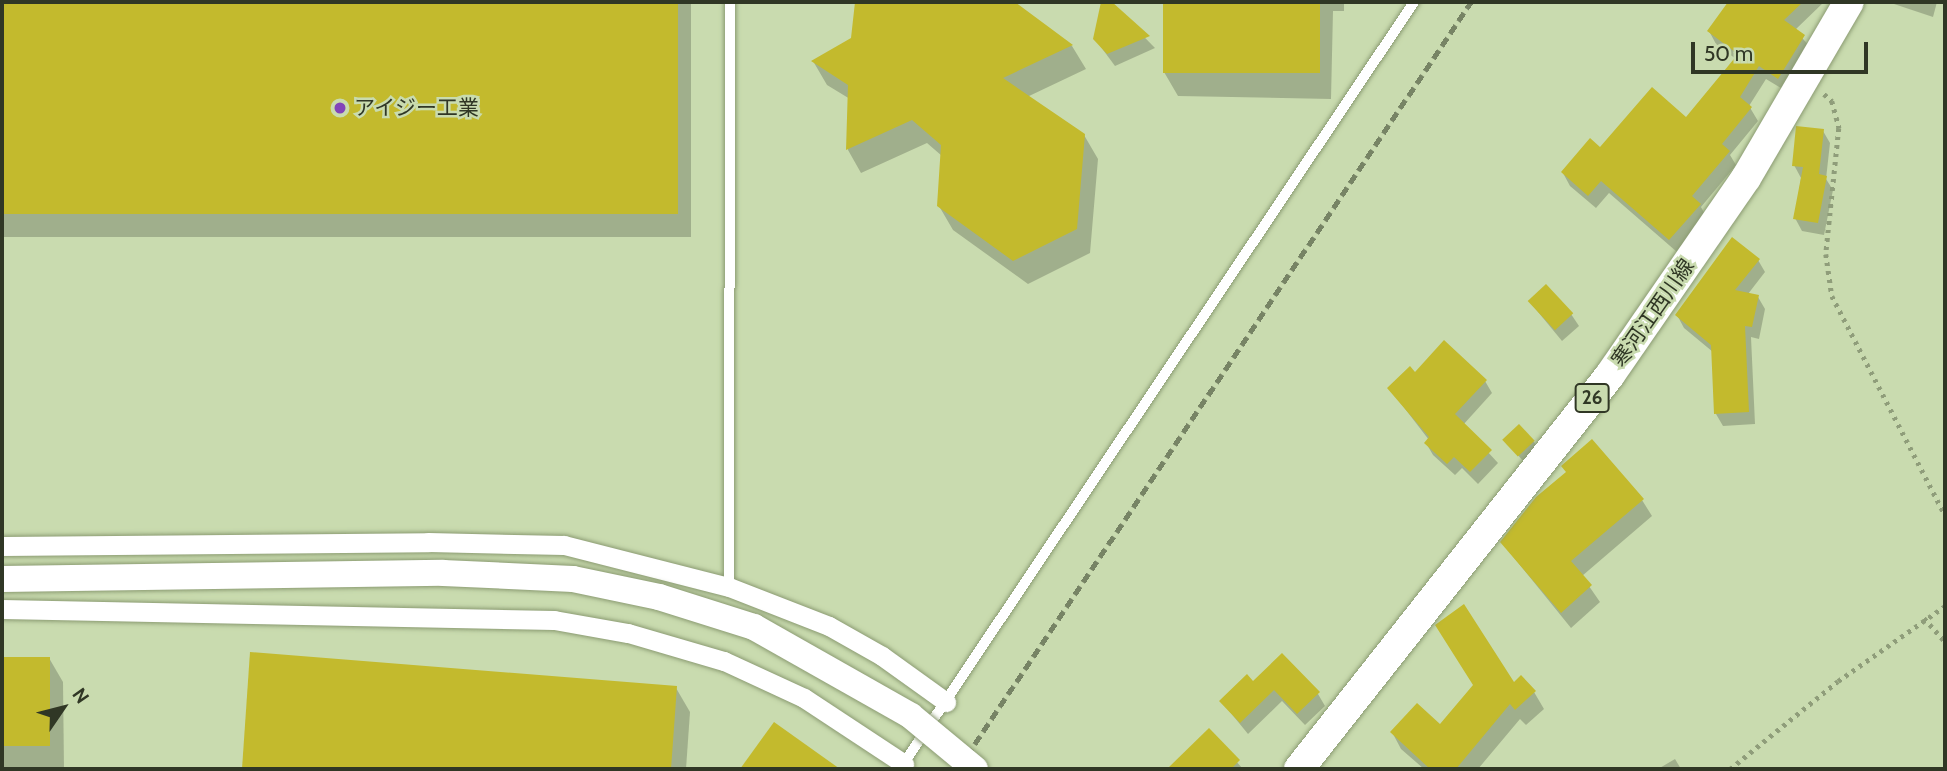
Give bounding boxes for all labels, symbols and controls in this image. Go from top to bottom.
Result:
scale bar [1695,28,1872,72]
text: 50 m [1704,41,1753,66]
place label: アイジー工業 [354,95,480,121]
marker: アイジー工業 [332,100,348,116]
street label: 寒河江西川線 [1607,254,1699,372]
road number: 26 [1574,382,1610,414]
north arrow [28,673,98,743]
text: N [67,684,94,708]

